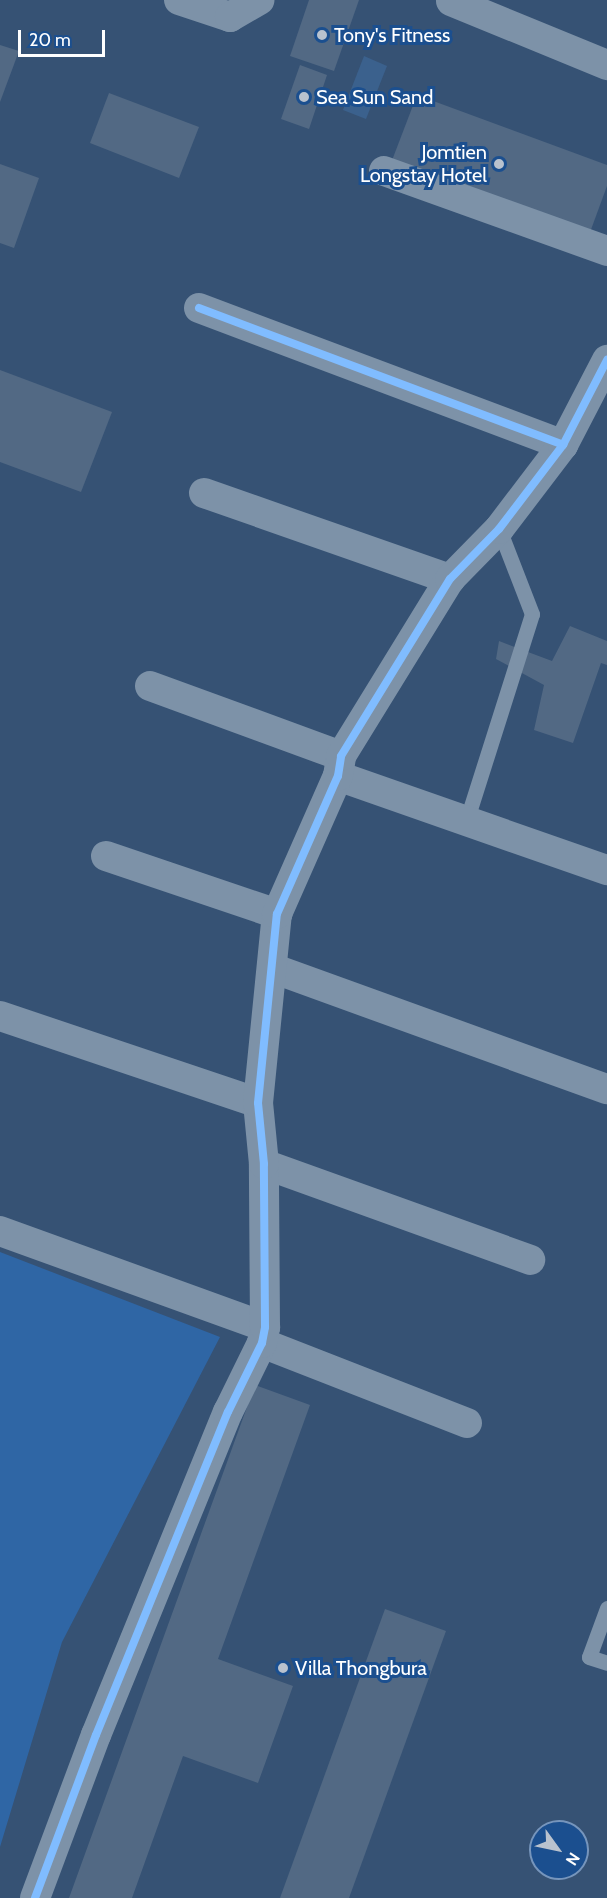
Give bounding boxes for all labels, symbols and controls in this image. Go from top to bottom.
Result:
scale bar [21,18,108,56]
place label: Tony's Fitness [334,23,450,47]
marker: Tony's Fitness [315,28,329,42]
text: 20 m [29,29,71,51]
place label: Sea Sun Sand [316,85,433,109]
marker: Sea Sun Sand [297,90,311,104]
place label: Jomtien Longstay Hotel [360,140,487,187]
marker: Jomtien Longstay Hotel [492,157,506,171]
place label: Villa Thongbura [295,1656,427,1680]
marker: Villa Thongbura [276,1661,290,1675]
north arrow [529,1820,589,1880]
text: N [562,1849,584,1869]

